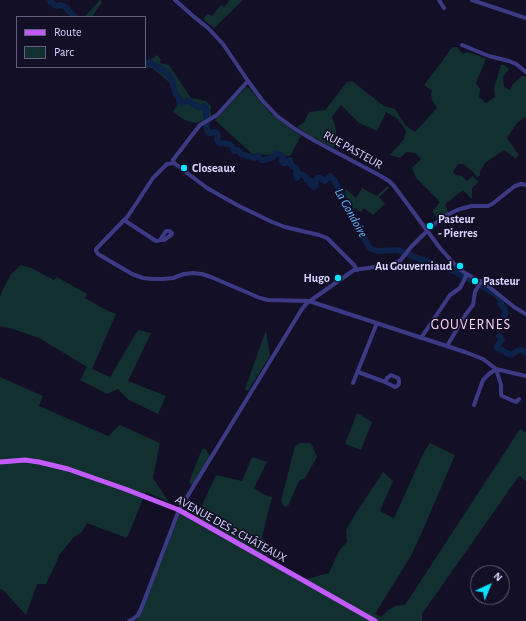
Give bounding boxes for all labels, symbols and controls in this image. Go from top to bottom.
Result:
legend [16,16,146,68]
text: Route [54,26,81,38]
text: Parc [54,46,74,58]
street label: RUE PASTEUR [321,128,385,172]
place label: Closeaux [192,161,235,175]
marker: Closeaux [179,163,189,173]
water label: La Gondoire [331,185,371,241]
place label: Pasteur - Pierres [438,212,478,240]
marker: Pasteur - Pierres [425,221,435,231]
place label: Au Gouverniaud [375,259,452,273]
marker: Au Gouverniaud [455,261,465,271]
place label: Hugo [304,271,330,285]
marker: Hugo [333,273,343,283]
place label: Pasteur [483,274,520,288]
marker: Pasteur [470,276,480,286]
district label: GOUVERNES [431,317,511,333]
street label: AVENUE DES 2 CHÂTEAUX [173,492,289,566]
north arrow [470,565,510,605]
text: N [491,570,505,583]

